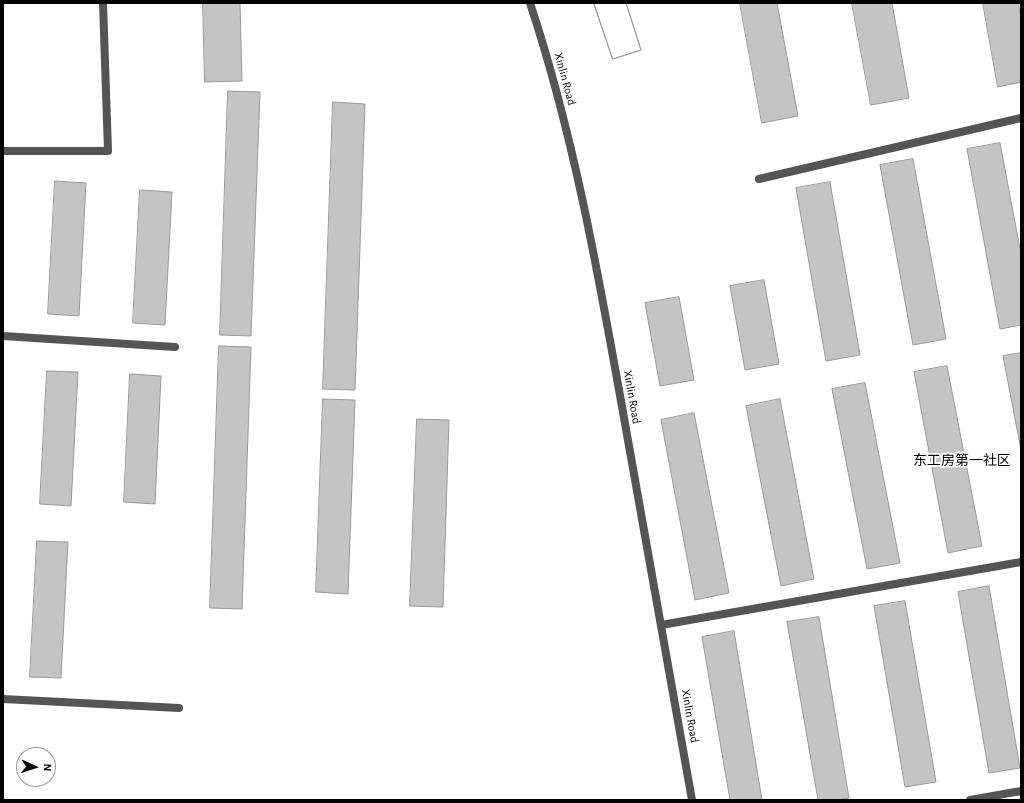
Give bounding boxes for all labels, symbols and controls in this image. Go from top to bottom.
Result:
street label: Xinlin Road [551,51,579,107]
street label: Xinlin Road [620,369,644,425]
district label: 东工房第一社区 [913,453,1011,469]
street label: Xinlin Road [678,688,702,744]
north arrow [16,747,56,787]
text: N [42,763,53,772]

